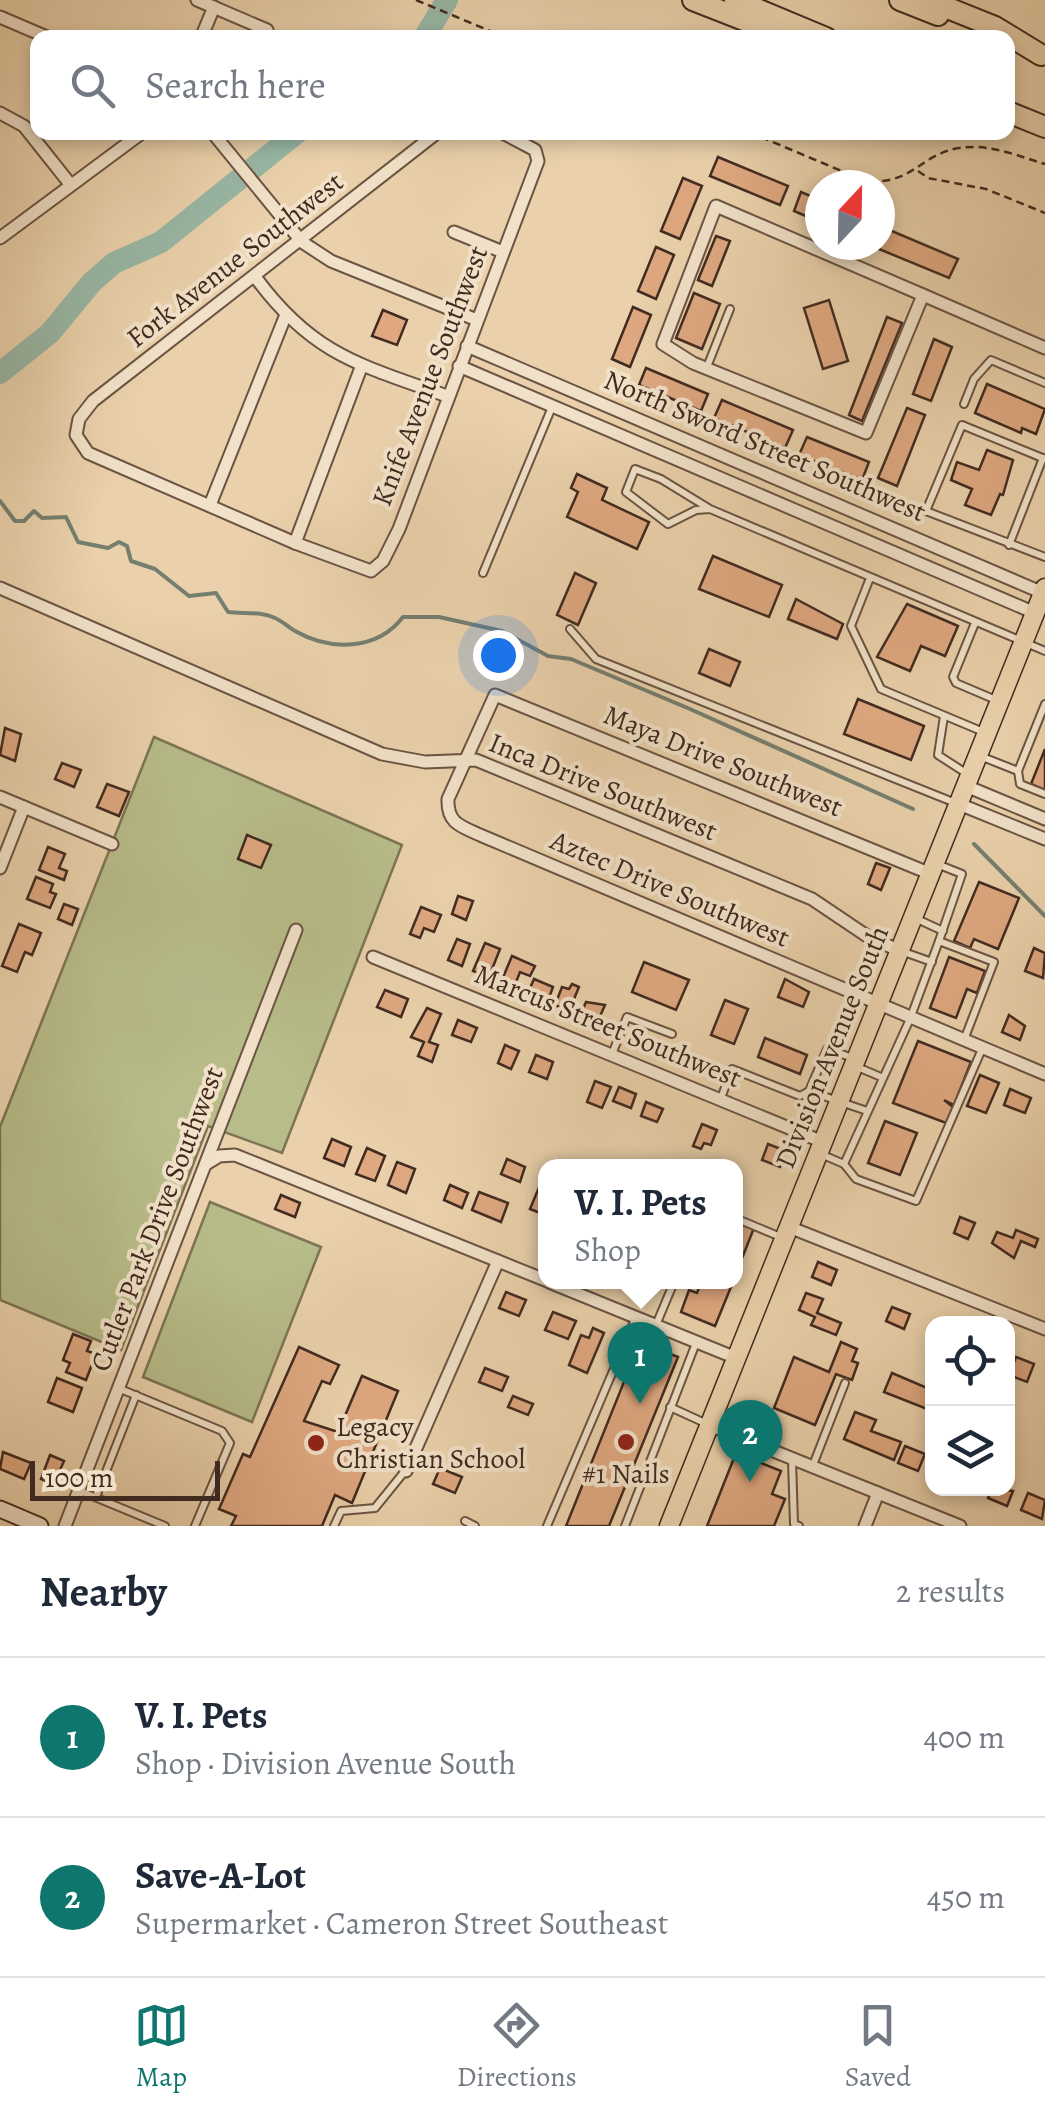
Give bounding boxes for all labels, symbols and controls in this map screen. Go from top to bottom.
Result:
search box [30,30,1015,140]
icon: search [65,58,120,113]
text: Search here [145,59,326,111]
street label: Fork Avenue Southwest [119,163,351,357]
north arrow [805,170,895,260]
street label: Knife Avenue Southwest [363,240,497,512]
street label: North Sword Street Southwest [598,361,932,531]
your location [473,630,524,681]
street label: Maya Drive Southwest [598,696,848,826]
street label: Inca Drive Southwest [483,724,723,850]
street label: Aztec Drive Southwest [544,821,795,957]
street label: Division Avenue South [766,920,898,1174]
street label: Marcus Street Southwest [469,955,747,1097]
street label: Cutler Park Drive Southwest [81,1061,233,1377]
popup [538,1159,743,1289]
text: V. I. Pets [574,1176,707,1228]
text: Shop [574,1228,641,1272]
map controls [925,1316,1015,1496]
button: locate [925,1316,1015,1406]
pin: 1 [608,1322,672,1404]
pin: 2 [718,1400,782,1482]
button: layers [925,1406,1015,1496]
place label: Legacy Christian School [336,1408,525,1478]
marker: #1 Nails [615,1431,637,1453]
marker: Legacy Christian School [305,1432,327,1454]
place label: #1 Nails [582,1455,670,1493]
scale bar [30,1456,220,1500]
text: 100 m [45,1459,113,1497]
text: Nearby [40,1563,167,1620]
text: 2 results [896,1569,1005,1613]
text: V. I. Pets [135,1689,267,1741]
text: 1 [67,1715,78,1759]
text: 400 m [923,1715,1005,1759]
text: Shop · Division Avenue South [135,1741,516,1785]
text: Save-A-Lot [135,1849,306,1901]
text: 2 [65,1875,80,1919]
text: 450 m [927,1875,1005,1919]
text: Supermarket · Cameron Street Southeast [135,1901,668,1945]
tab: Map [134,1998,189,2096]
tab: Directions [457,1998,577,2096]
tab: Saved [845,1998,911,2096]

